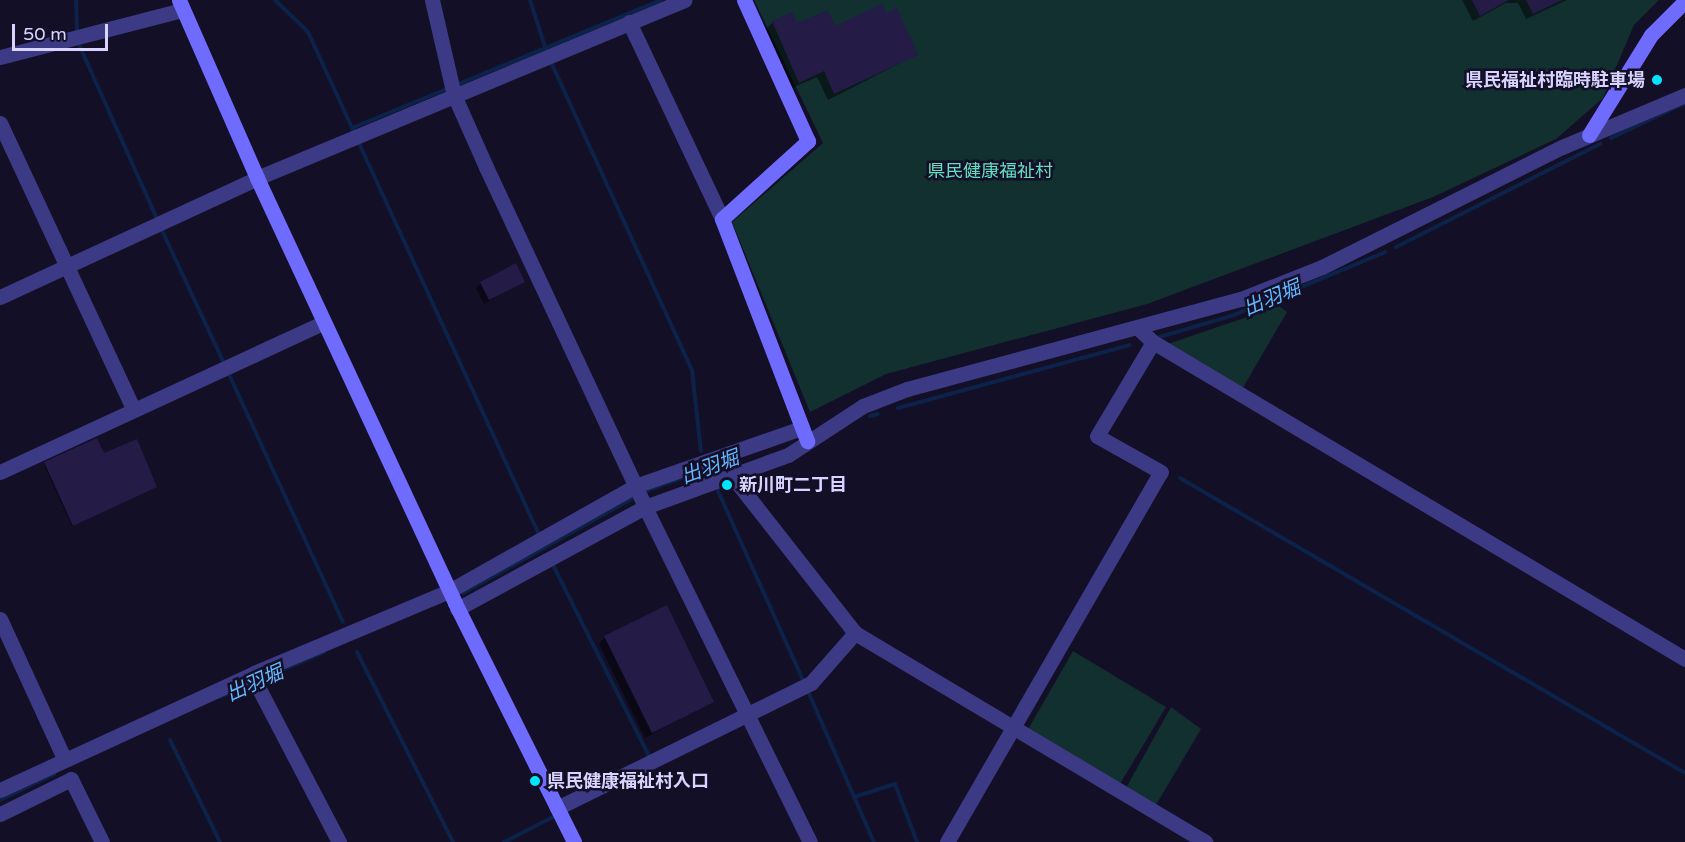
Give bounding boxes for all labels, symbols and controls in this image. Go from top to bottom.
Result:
scale bar [15,12,111,50]
text: 50 m [23,23,67,45]
place label: 県民福祉村臨時駐車場 [1465,69,1645,91]
marker: 県民福祉村臨時駐車場 [1650,73,1664,87]
park label: 県民健康福祉村 [927,160,1053,182]
water label: 出羽堀 [1240,276,1304,322]
water label: 出羽堀 [678,446,742,490]
place label: 新川町二丁目 [739,474,847,496]
marker: 新川町二丁目 [720,478,734,492]
water label: 出羽堀 [223,661,287,707]
place label: 県民健康福祉村入口 [547,770,709,792]
marker: 県民健康福祉村入口 [528,774,542,788]

